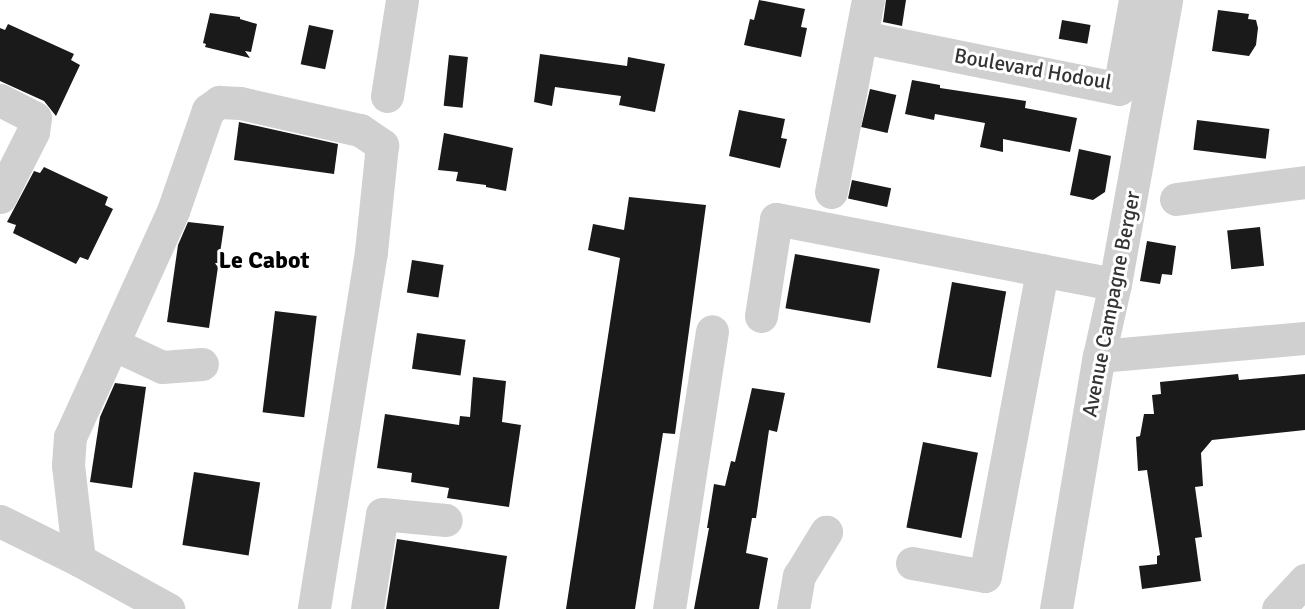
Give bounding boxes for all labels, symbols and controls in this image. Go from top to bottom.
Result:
street label: Boulevard Hodoul [952,43,1114,95]
street label: Avenue Campagne Berger [1077,189,1145,419]
district label: Le Cabot [219,247,309,275]

